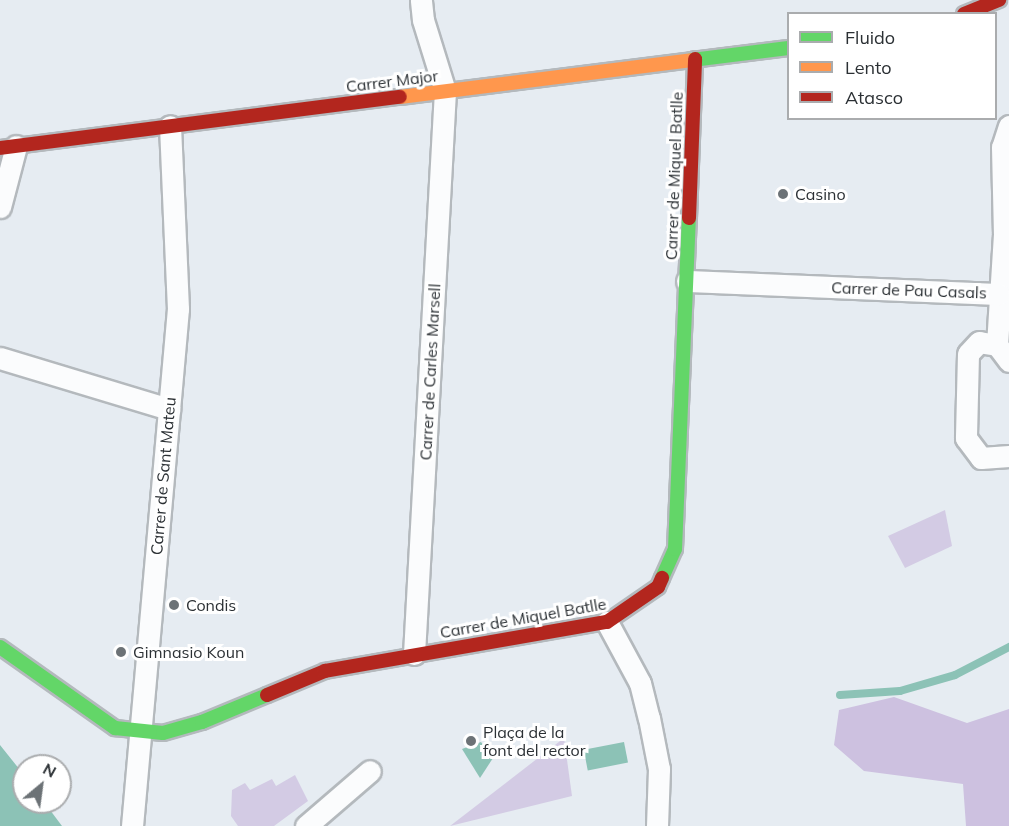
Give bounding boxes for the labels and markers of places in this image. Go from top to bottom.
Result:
place label: Casino [795,184,846,204]
marker: Casino [776,187,790,201]
place label: Condis [186,595,236,615]
marker: Condis [167,598,181,612]
place label: Gimnasio Koun [133,642,244,662]
marker: Gimnasio Koun [114,645,128,659]
place label: Plaça de la font del rector [483,722,586,760]
marker: Plaça de la font del rector [464,734,478,748]

